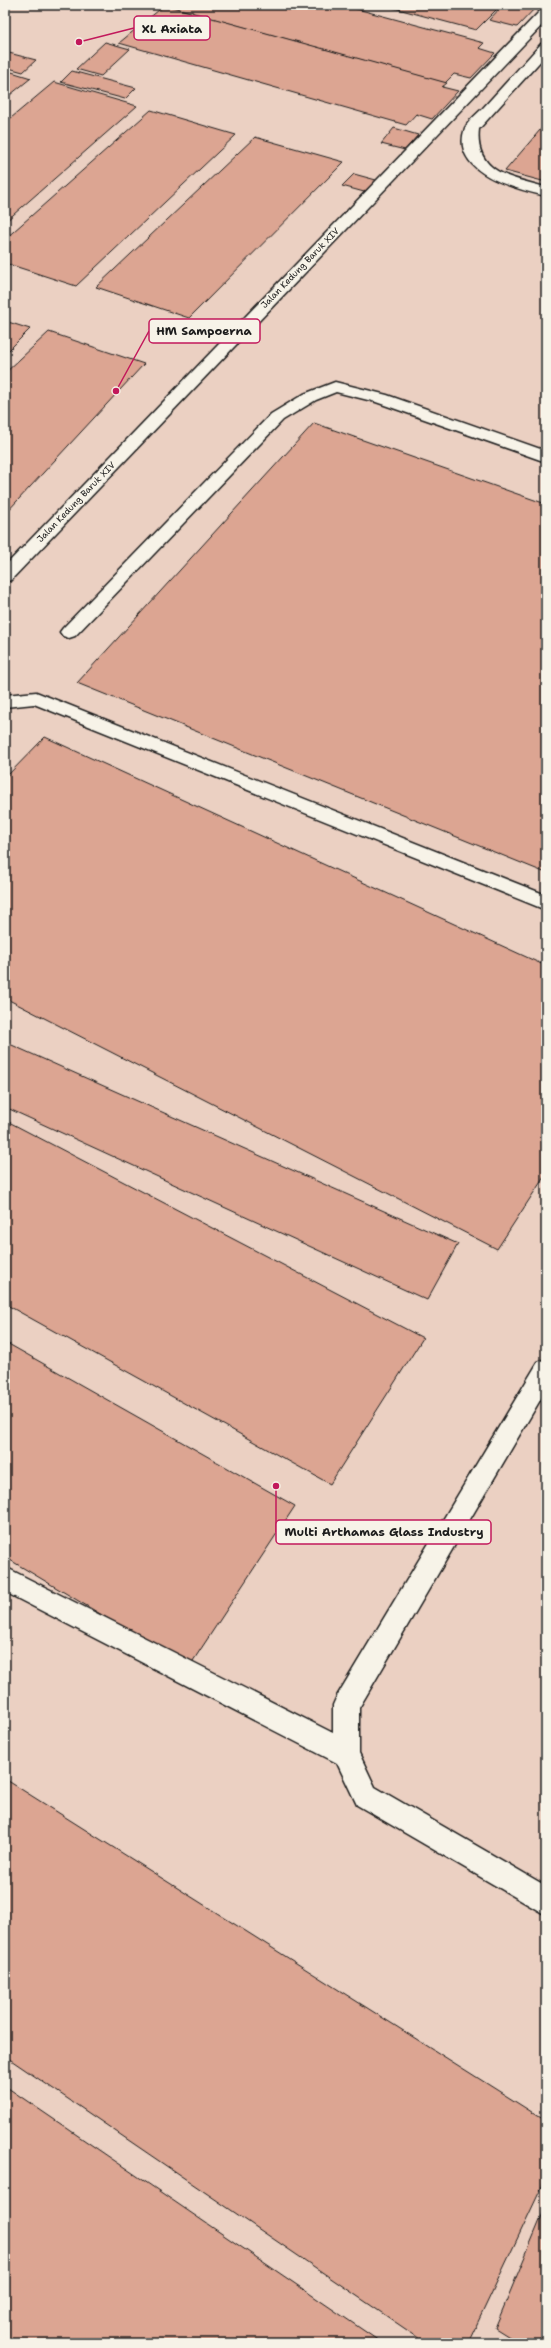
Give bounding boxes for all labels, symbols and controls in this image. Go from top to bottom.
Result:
callout: XL Axiata [134,16,210,40]
text: XL Axiata [142,21,203,37]
street label: Jalan Kedung Baruk XIV [258,225,342,311]
callout: HM Sampoerna [149,319,260,343]
text: HM Sampoerna [156,323,253,339]
street label: Jalan Kedung Baruk XIV [34,459,118,545]
callout: Multi Arthamas Glass Industry [276,1520,491,1544]
text: Multi Arthamas Glass Industry [284,1524,484,1540]

